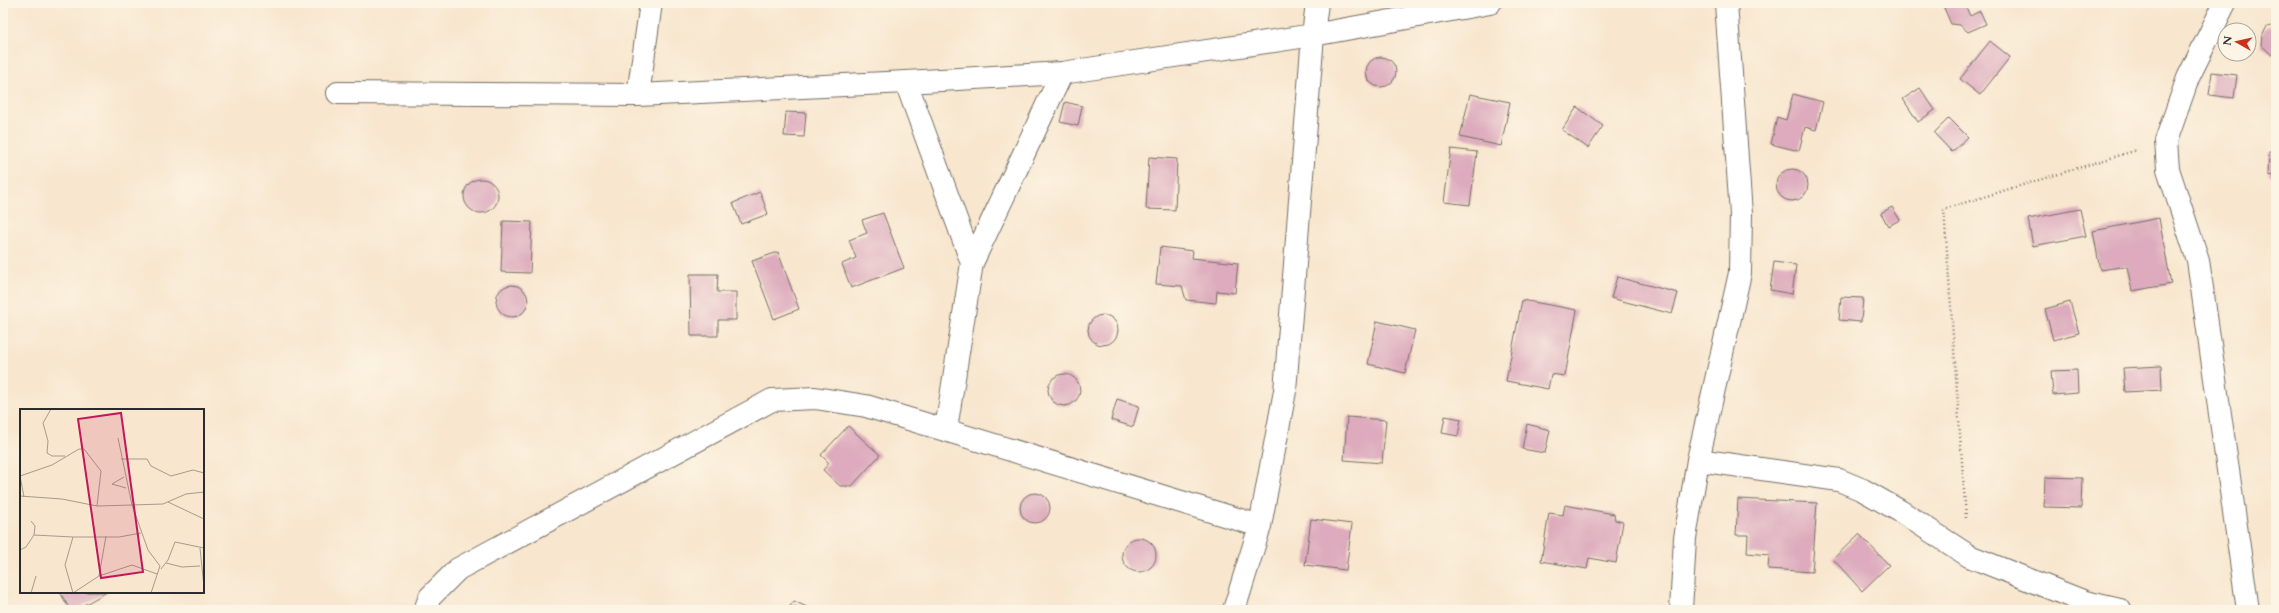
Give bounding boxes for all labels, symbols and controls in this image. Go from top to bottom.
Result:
north arrow [2217,22,2257,62]
text: N [2220,34,2236,46]
inset map [20,409,204,593]

